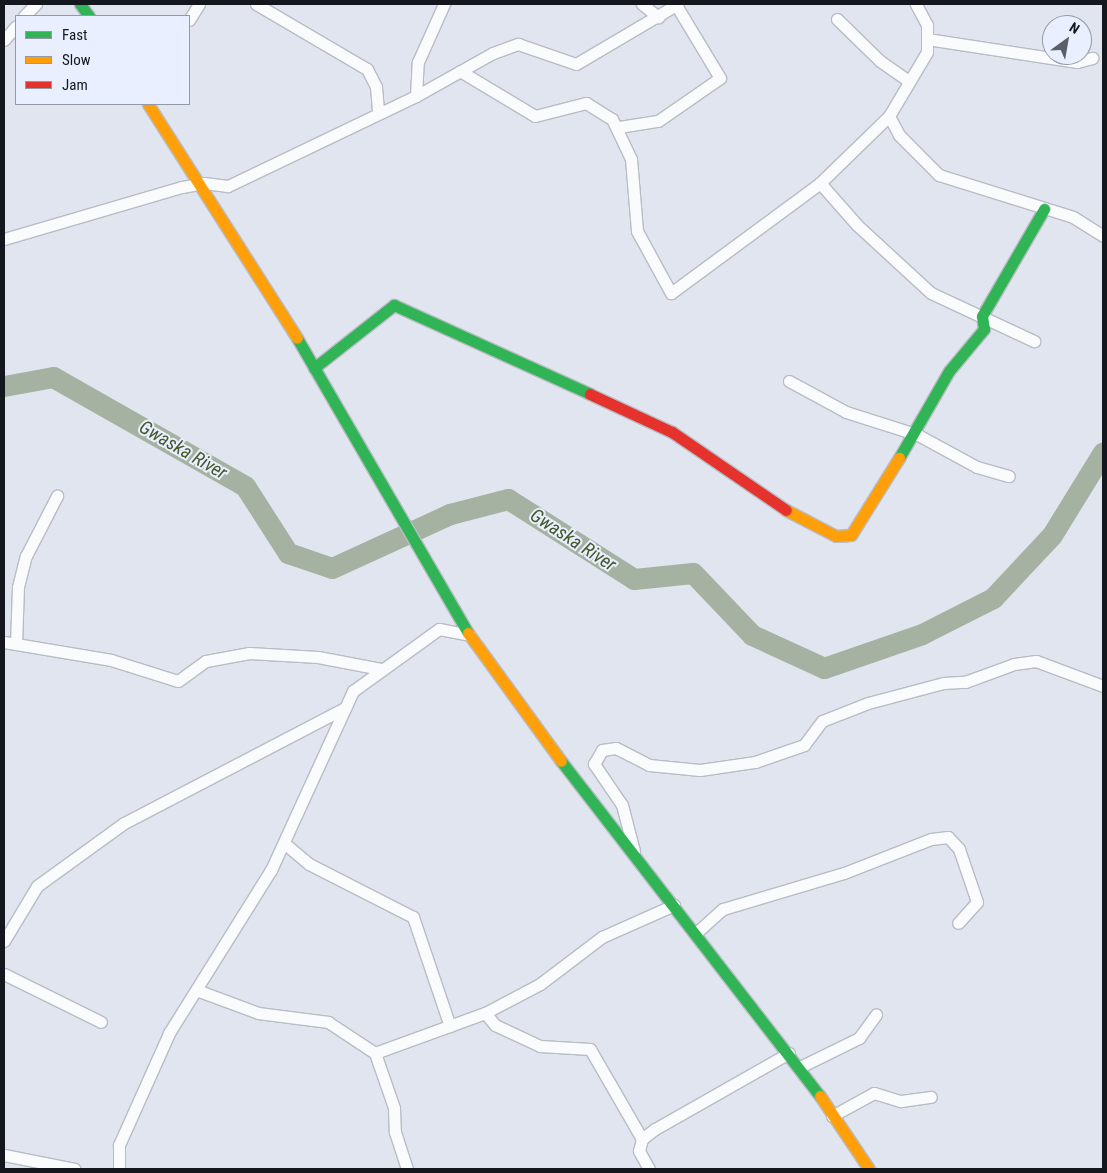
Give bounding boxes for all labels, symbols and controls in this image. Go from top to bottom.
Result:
legend [15,15,190,105]
north arrow [1042,15,1092,65]
text: N [1067,19,1082,37]
text: Fast [62,26,87,44]
text: Slow [62,51,91,69]
text: Jam [62,76,88,94]
water label: Gwaska River [135,416,231,484]
water label: Gwaska River [526,504,620,576]

